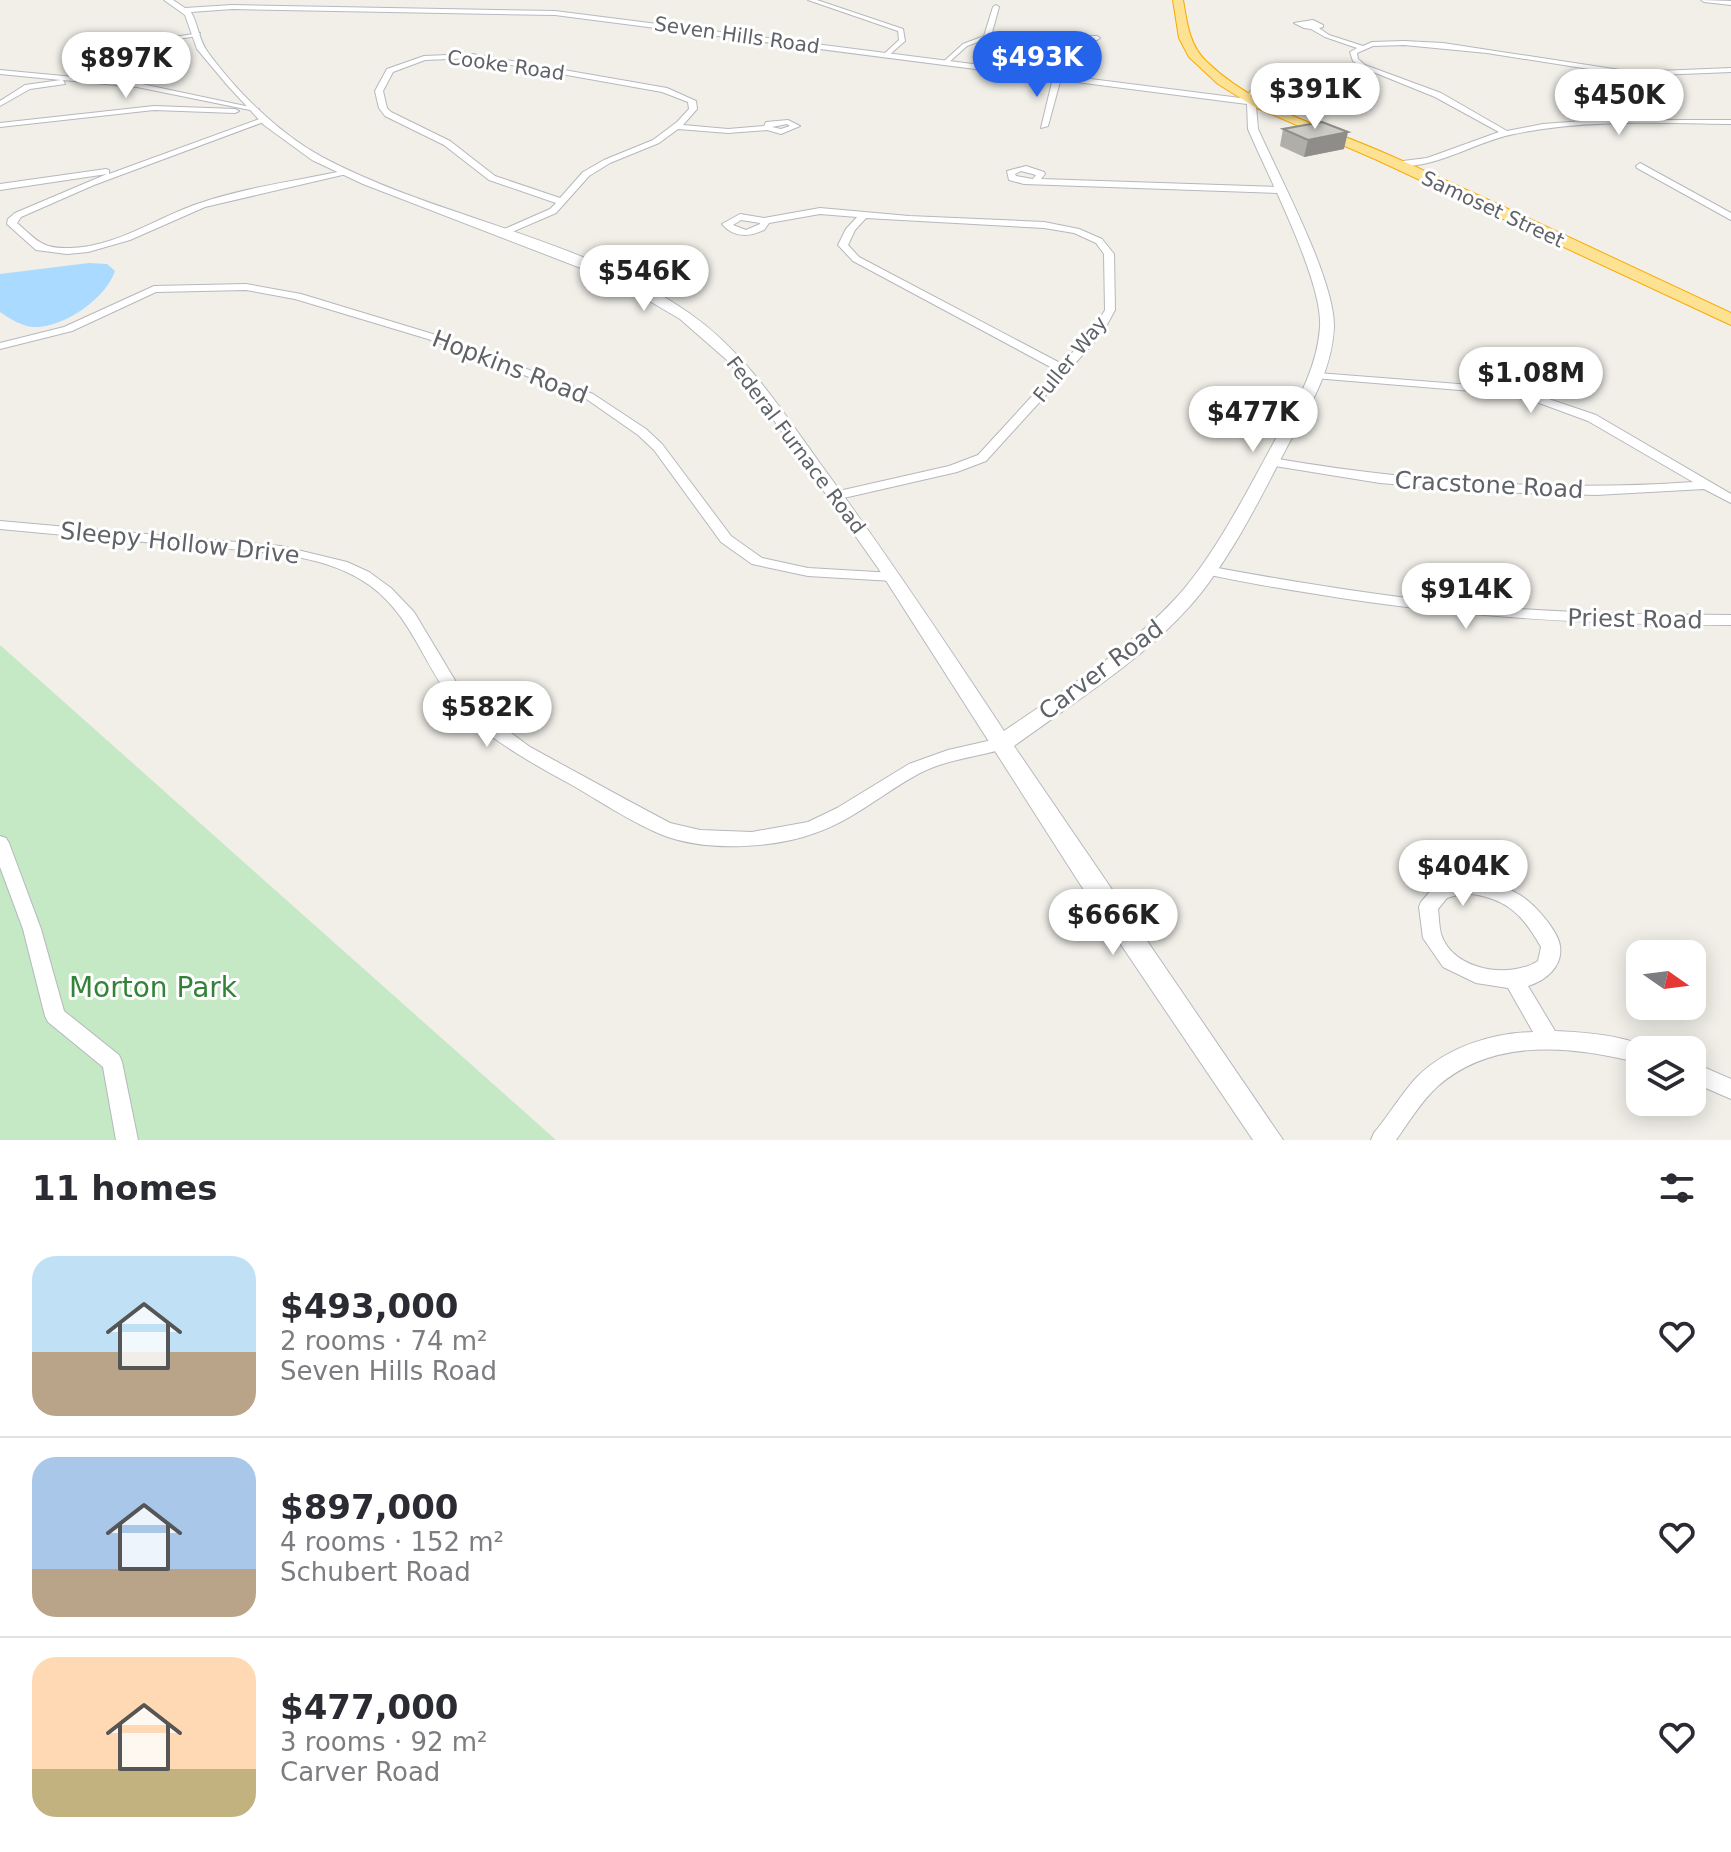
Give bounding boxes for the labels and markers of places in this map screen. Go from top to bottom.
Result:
pin: $493K [981,31,1093,99]
pin: $897K [70,32,182,100]
pin: $391K [1259,63,1371,131]
pin: $450K [1563,69,1675,137]
pin: $546K [588,245,700,313]
pin: $1.08M [1466,347,1596,415]
pin: $477K [1197,386,1309,454]
pin: $914K [1410,563,1522,631]
pin: $582K [431,681,543,749]
pin: $404K [1407,840,1519,908]
pin: $666K [1057,889,1169,957]

